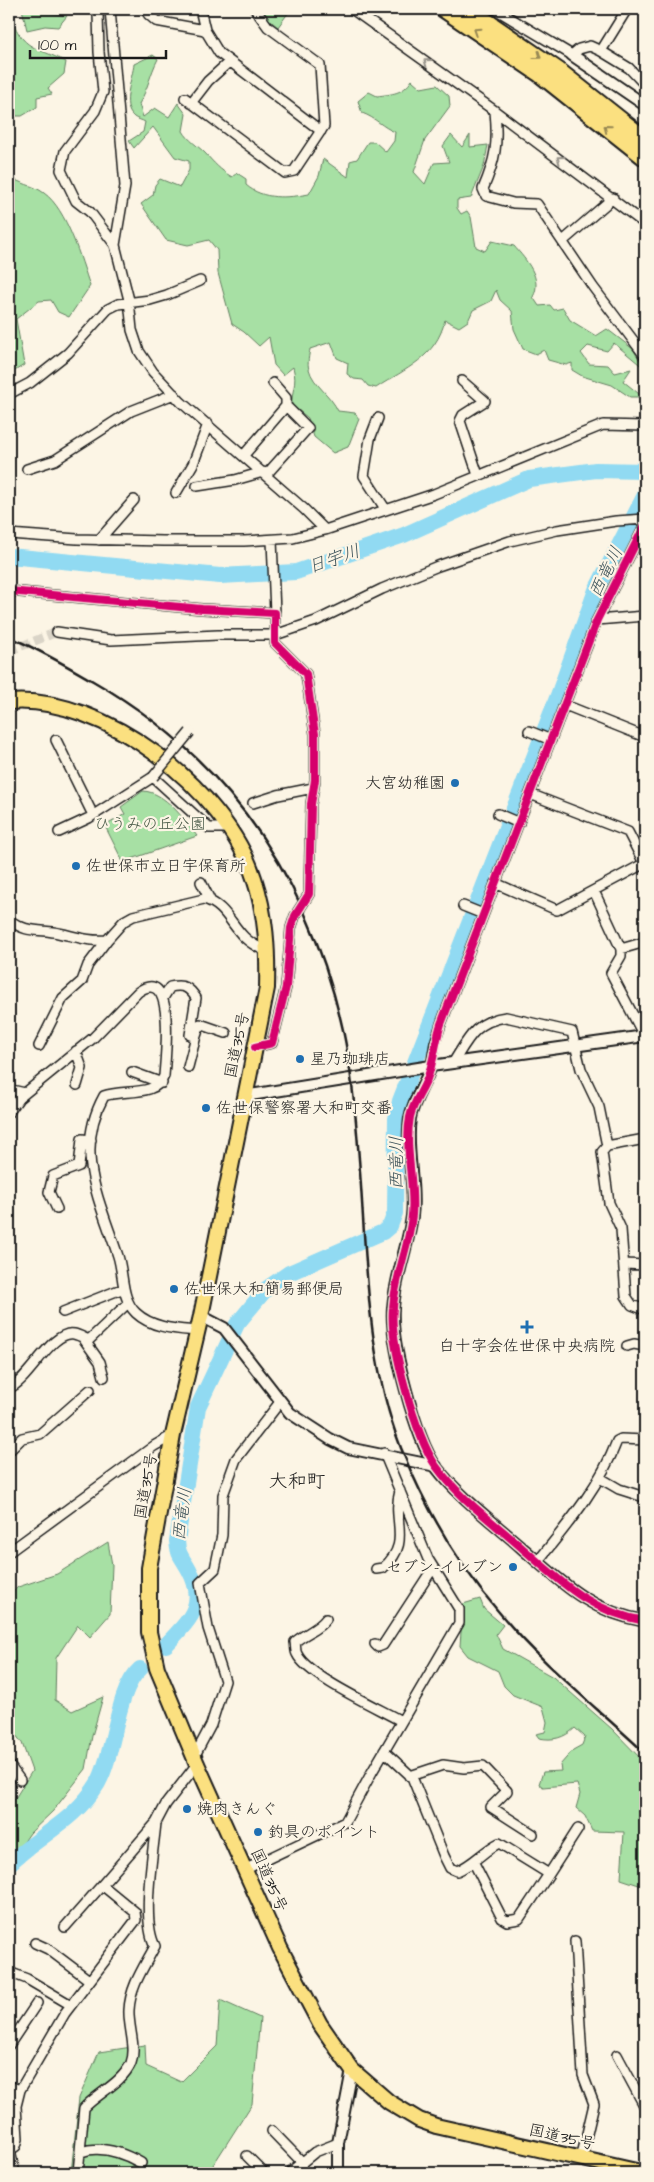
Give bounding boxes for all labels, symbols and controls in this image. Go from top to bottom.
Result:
scale bar [30,28,166,60]
one-way arrow [473,28,482,37]
text: 100 m [38,35,77,56]
one-way arrow [532,50,542,59]
one-way arrow [424,60,433,68]
one-way arrow [604,124,613,133]
one-way arrow [556,156,566,165]
water label: 日宇川 [304,538,364,580]
water label: 西竜川 [583,542,629,602]
place label: 大宮幼稚園 [365,772,445,794]
marker: 大宮幼稚園 [449,777,461,789]
park label: ひうみの丘公園 [94,813,206,835]
place label: 佐世保市立日宇保育所 [86,855,246,877]
marker: 佐世保市立日宇保育所 [70,860,82,872]
street label: 国道35号 [219,1010,255,1080]
place label: 星乃珈琲店 [310,1048,390,1070]
marker: 星乃珈琲店 [294,1053,306,1065]
place label: 佐世保警察署大和町交番 [216,1097,392,1119]
marker: 佐世保警察署大和町交番 [200,1102,212,1114]
water label: 西竜川 [384,1136,409,1190]
place label: 佐世保大和簡易郵便局 [184,1278,344,1300]
marker: 佐世保大和簡易郵便局 [168,1283,180,1295]
marker: 白十字会佐世保中央病院 [520,1320,534,1334]
place label: 白十字会佐世保中央病院 [439,1335,615,1357]
street label: 国道35号 [129,1451,163,1521]
district label: 大和町 [268,1468,326,1495]
water label: 西竜川 [166,1486,198,1542]
place label: セブン-イレブン [386,1556,503,1578]
marker: セブン-イレブン [507,1561,519,1573]
place label: 焼肉きんぐ [197,1798,277,1820]
marker: 焼肉きんぐ [181,1803,193,1815]
place label: 釣具のポイント [268,1821,380,1843]
marker: 釣具のポイント [252,1826,264,1838]
street label: 国道35号 [245,1845,293,1915]
street label: 国道35号 [527,2119,597,2155]

